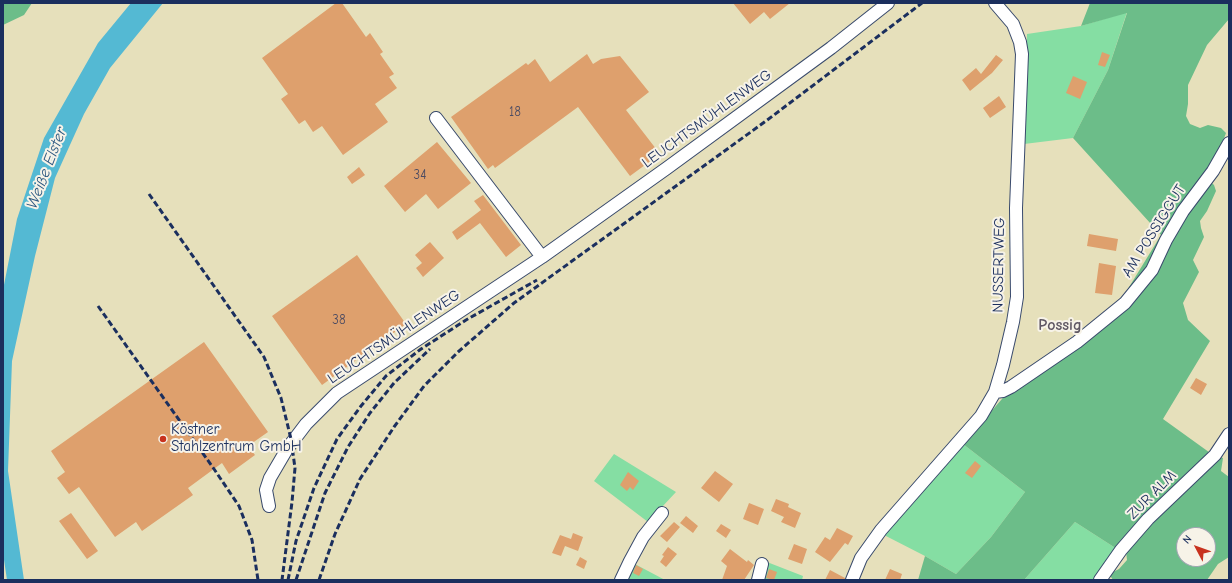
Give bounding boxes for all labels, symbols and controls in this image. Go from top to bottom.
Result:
street label: LEUCHTSMÜHLENWEG [639,66,775,172]
house number: 18 [509,104,521,120]
water label: Weiße Elster [23,125,71,211]
house number: 34 [414,167,426,183]
street label: AM POSSIGGUT [1118,181,1190,281]
street label: NUSSERTWEG [989,217,1009,313]
street label: LEUCHTSMÜHLENWEG [324,286,464,388]
house number: 38 [332,312,346,328]
district label: Possig [1038,315,1082,335]
place label: Köstner Stahlzentrum GmbH [171,421,302,456]
marker: Köstner Stahlzentrum GmbH [158,434,168,444]
street label: ZUR ALM [1124,467,1180,523]
north arrow [1176,527,1216,567]
text: N [1180,532,1195,546]

